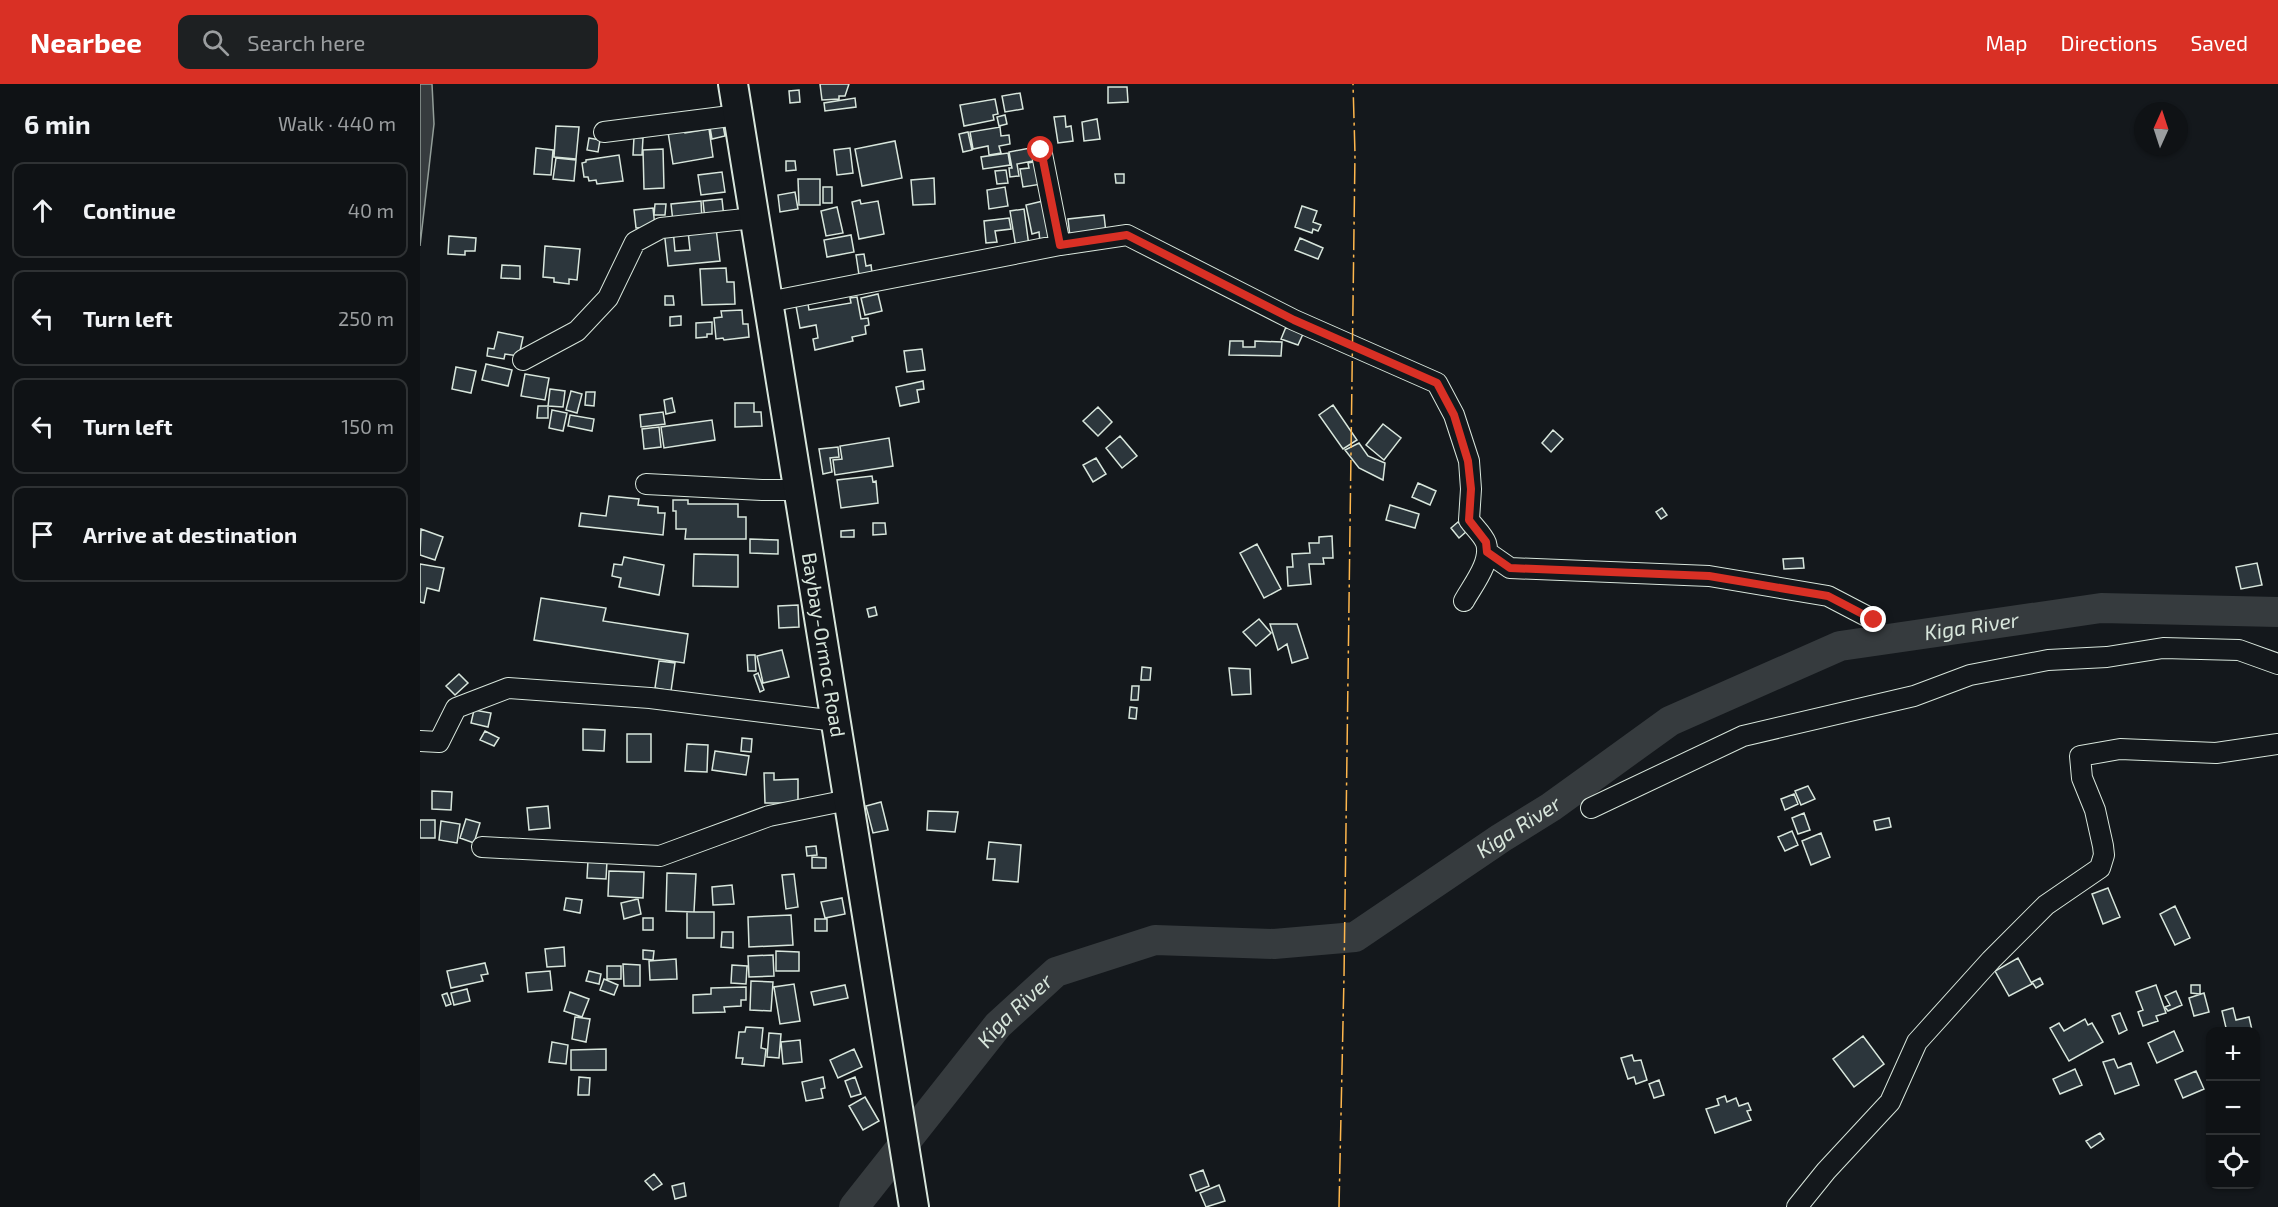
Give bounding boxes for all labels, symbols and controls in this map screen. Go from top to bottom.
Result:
search box [178,15,598,69]
text: Nearbee [30,25,142,59]
icon: search [199,26,232,59]
text: Search here [247,29,365,55]
text: Map [1985,30,2028,55]
text: Directions [2061,30,2157,55]
text: Saved [2190,30,2248,55]
north arrow [2134,102,2188,156]
text: 6 min [24,108,91,139]
text: Walk · 440 m [278,111,396,135]
route start [1027,136,1053,162]
icon: ahead [26,194,59,227]
text: Continue [83,197,176,223]
text: 40 m [348,198,394,222]
icon: left [26,302,59,335]
text: Turn left [83,305,172,331]
text: 250 m [338,306,394,330]
icon: left [26,410,59,443]
text: Turn left [83,413,172,439]
text: 150 m [341,414,394,438]
icon: arrive [26,518,59,551]
text: Arrive at destination [83,521,297,547]
street label: Baybay-Ormoc Road [798,551,851,739]
route end [1860,606,1886,632]
water label: Kiga River [1922,606,2021,645]
water label: Kiga River [1471,790,1566,862]
water label: Kiga River [971,967,1057,1052]
map controls [2206,1027,2260,1189]
button: + [2206,1027,2260,1081]
button: − [2206,1081,2260,1135]
button: locate [2206,1135,2260,1189]

